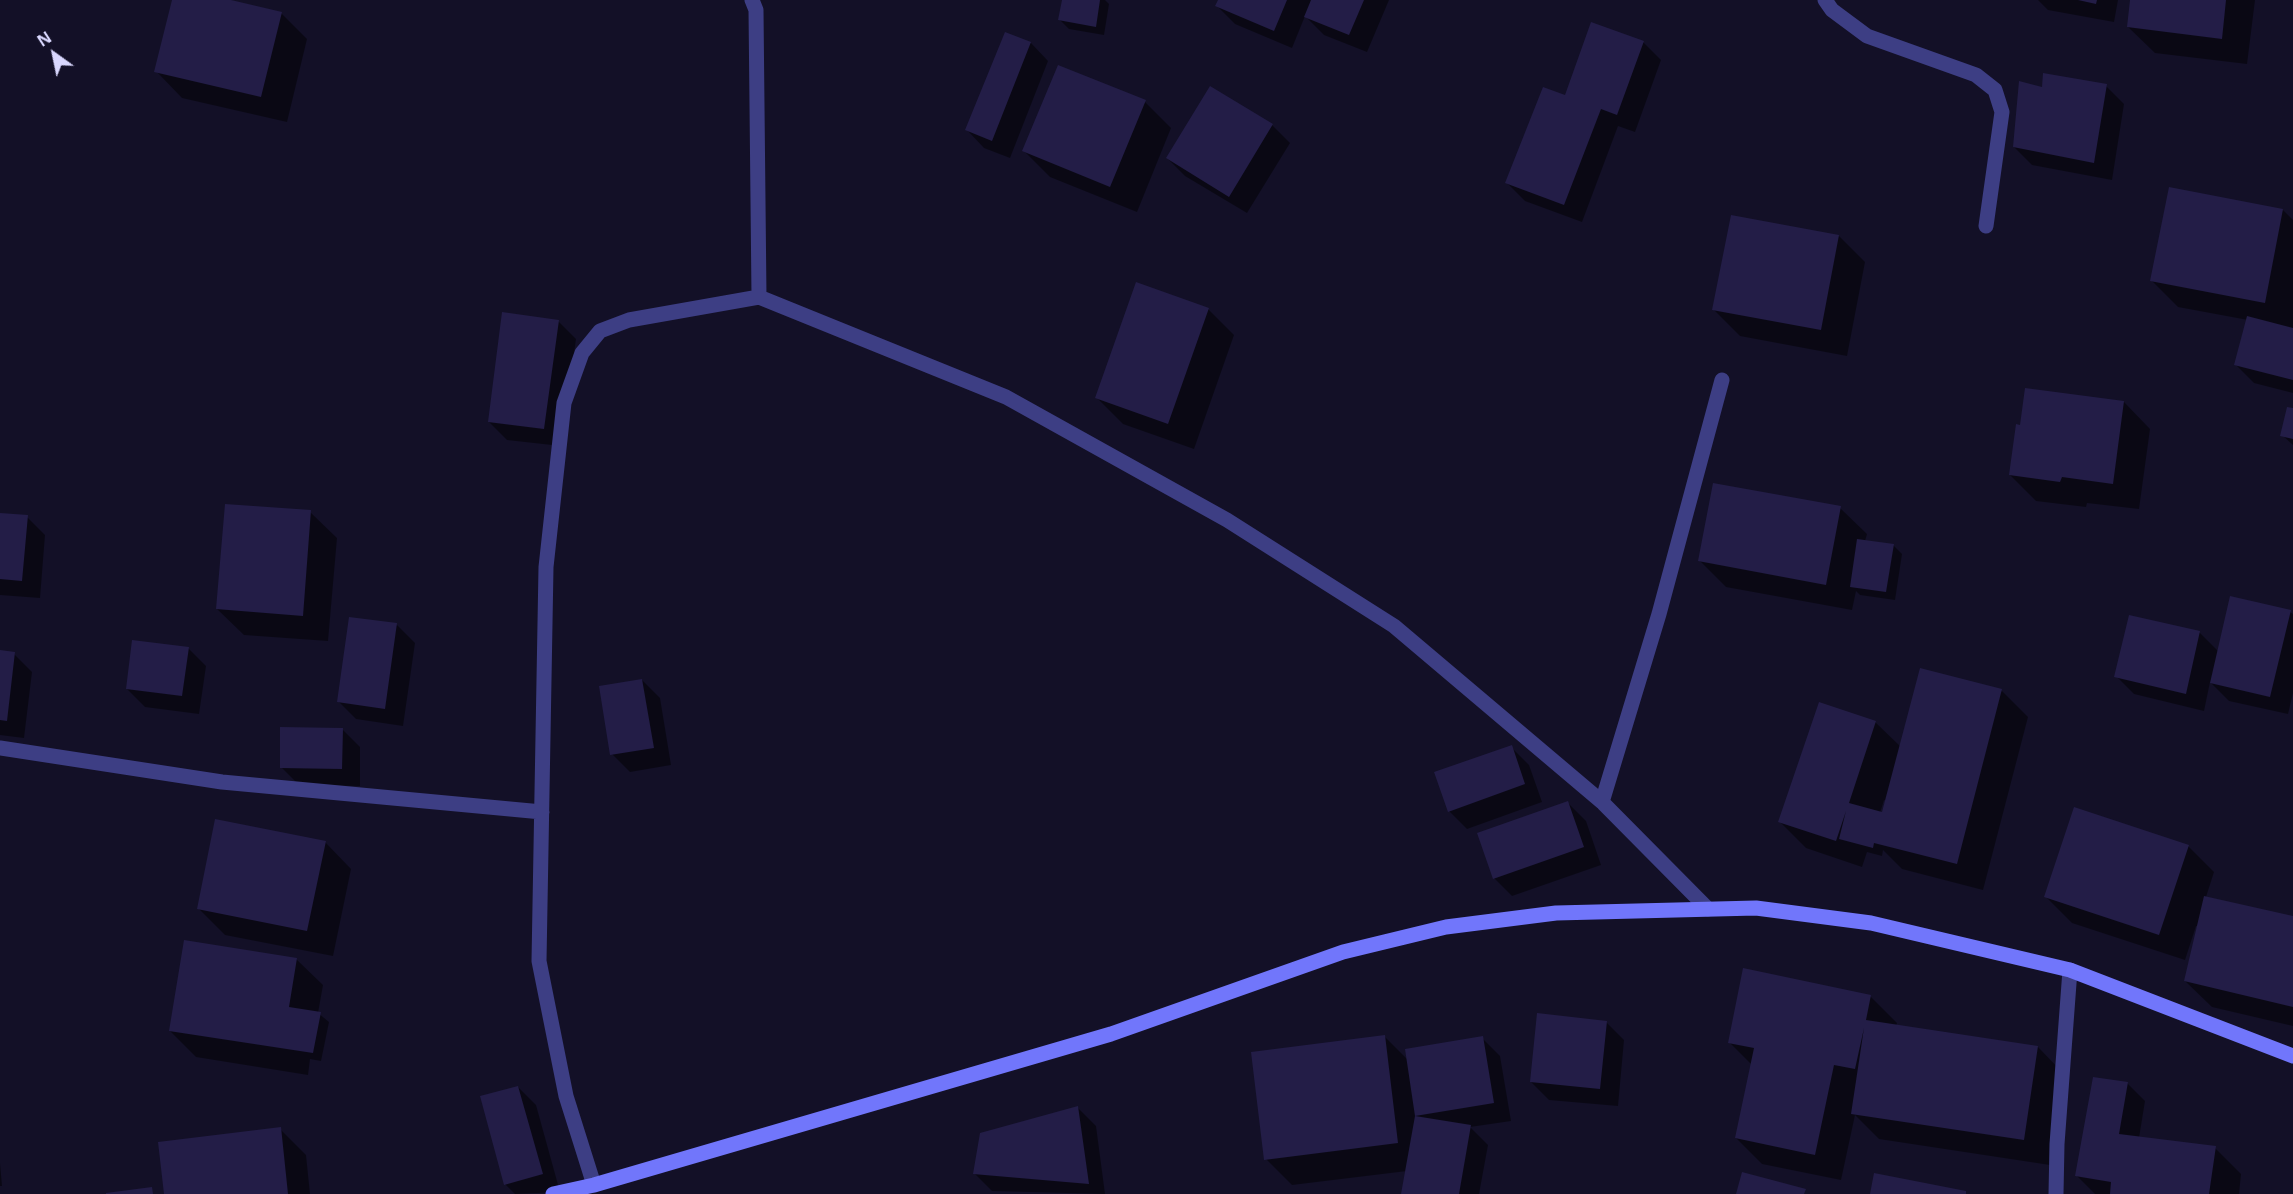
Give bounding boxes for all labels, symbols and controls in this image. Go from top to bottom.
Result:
north arrow [24,24,84,84]
text: N [33,26,56,52]

